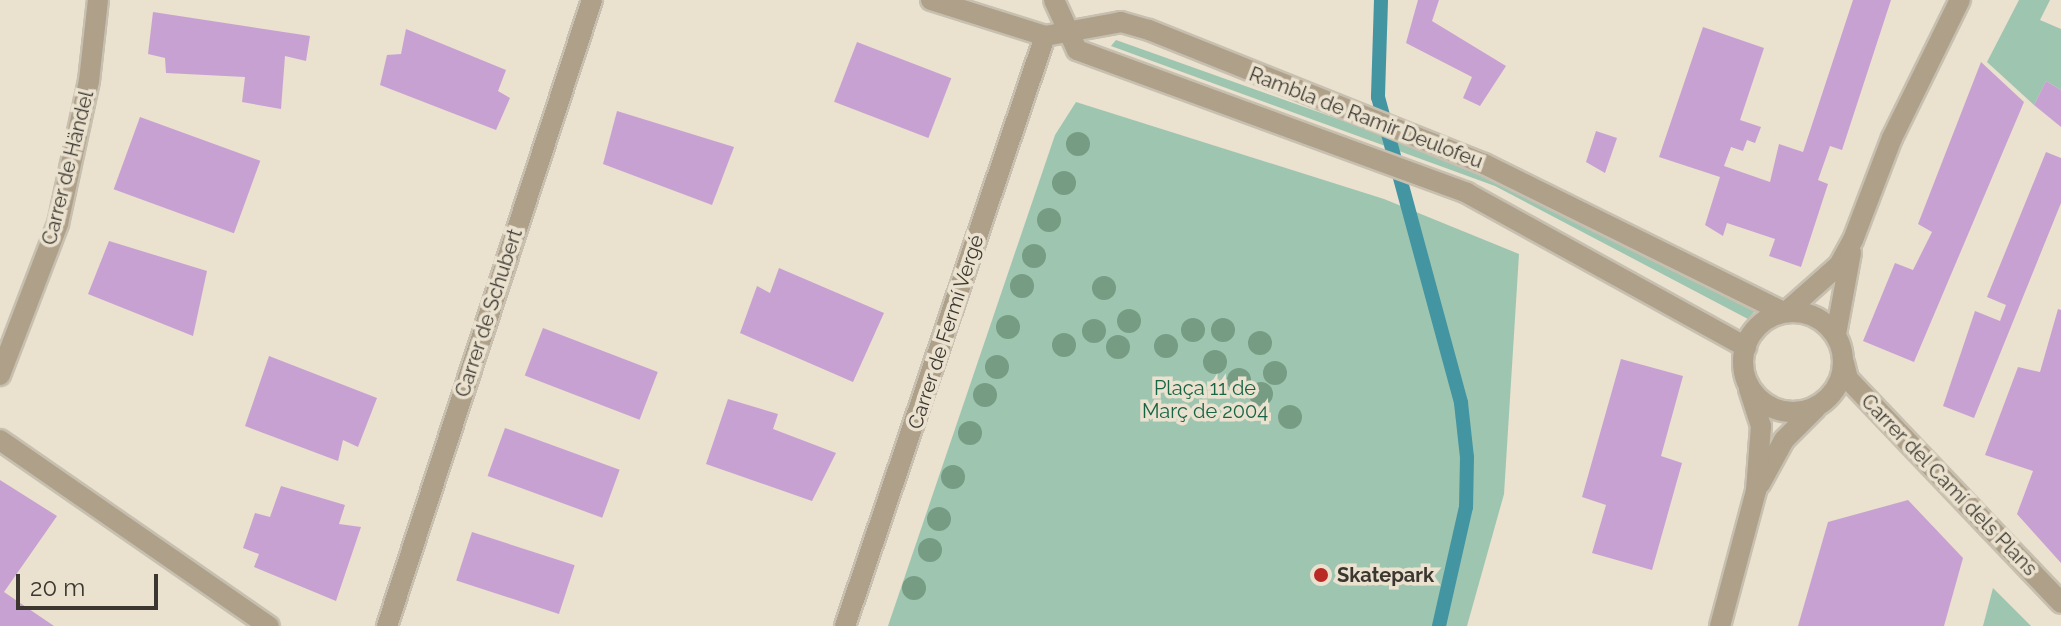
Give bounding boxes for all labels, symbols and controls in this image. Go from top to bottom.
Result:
street label: Rambla de Ramir Deulofeu [1246,62,1486,174]
street label: Carrer de Händel [37,88,99,248]
street label: Carrer de Schubert [450,226,528,400]
street label: Carrer de Fermí Vergé [903,231,989,433]
park label: Plaça 11 de Març de 2004 [1142,376,1268,423]
street label: Carrer del Camí dels Plans [1856,389,2042,581]
scale bar [20,558,162,608]
place label: Skatepark [1337,563,1434,587]
marker: Skatepark [1312,566,1330,584]
text: 20 m [30,573,85,602]

